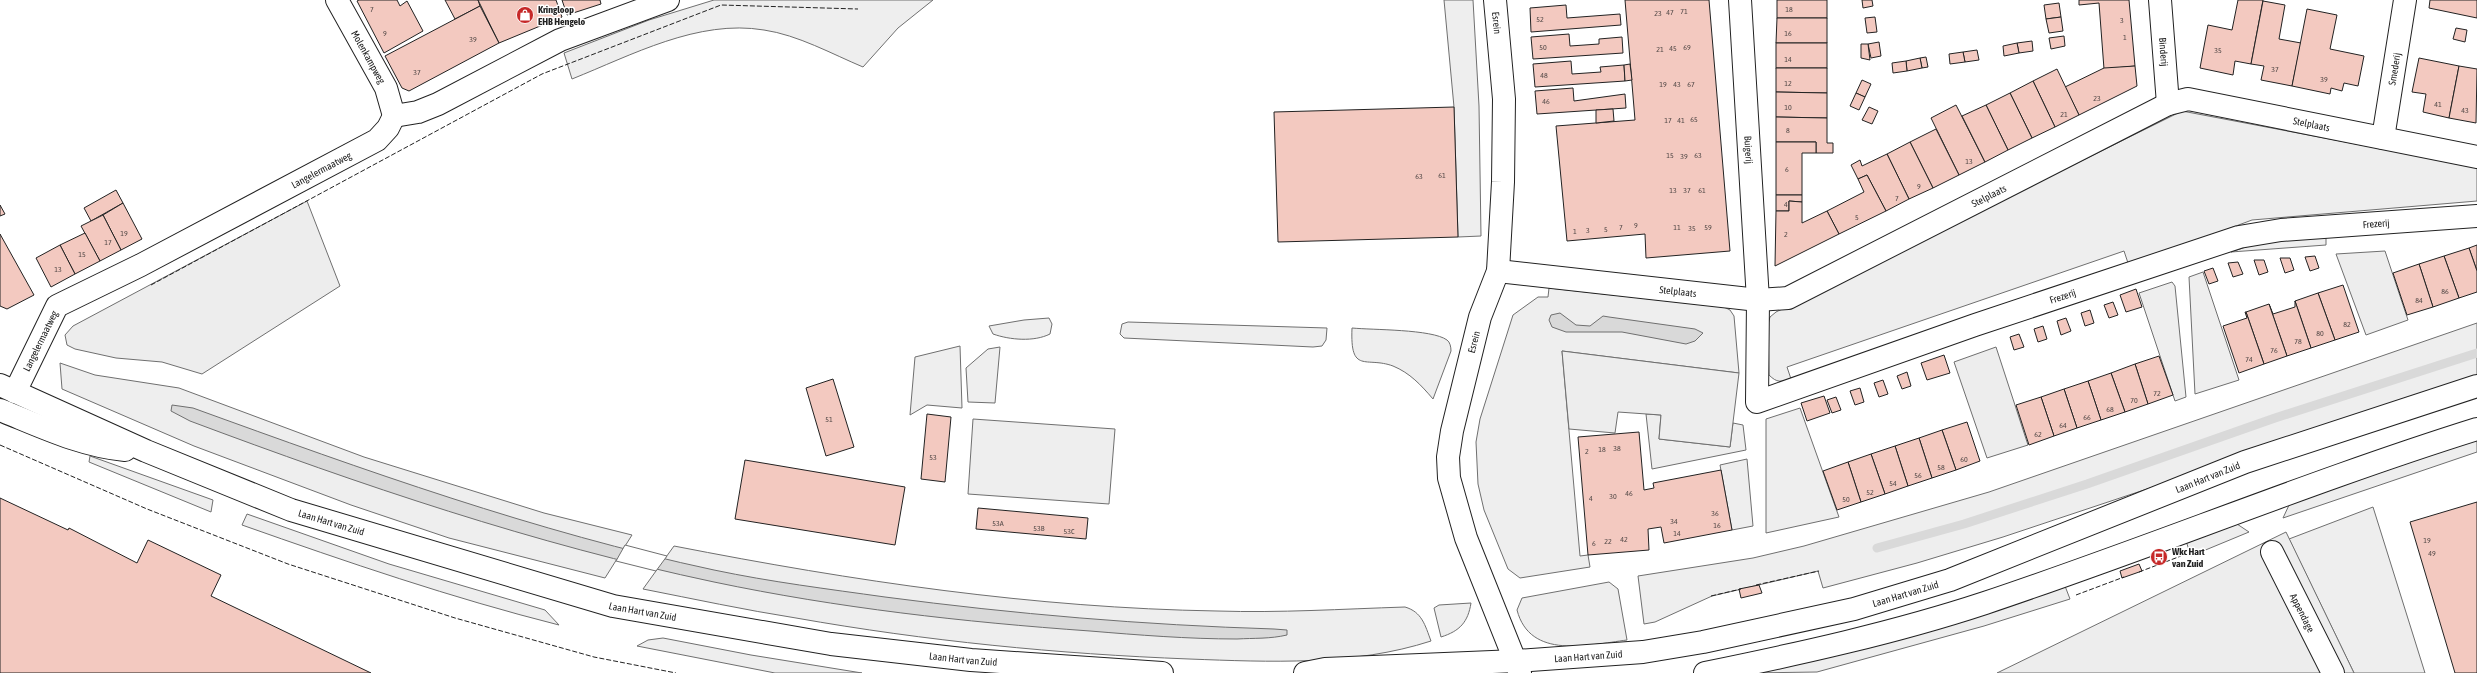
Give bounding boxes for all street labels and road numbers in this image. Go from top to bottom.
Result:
street label: Esrein [1491,11,1504,35]
street label: Molenkampweg [349,28,388,86]
street label: Binderij [2157,37,2171,67]
street label: Smederij [2386,52,2402,86]
street label: Stelplaats [2292,115,2331,133]
street label: Buigerij [1743,135,1755,164]
street label: Langelermaatweg [289,149,354,190]
street label: Stelplaats [1970,182,2008,209]
street label: Frezerij [2362,217,2390,230]
street label: Stelplaats [1659,284,1698,299]
street label: Frezerij [2048,286,2077,305]
street label: Langelermaatweg [21,308,60,373]
street label: Esrein [1466,330,1482,354]
street label: Laan Hart van Zuid [2174,459,2242,495]
street label: Laan Hart van Zuid [297,507,366,537]
street label: Laan Hart van Zuid [1871,578,1940,609]
street label: Appendage [2288,592,2317,634]
street label: Laan Hart van Zuid [608,600,678,623]
street label: Laan Hart van Zuid [1554,648,1623,664]
street label: Laan Hart van Zuid [929,650,998,667]

